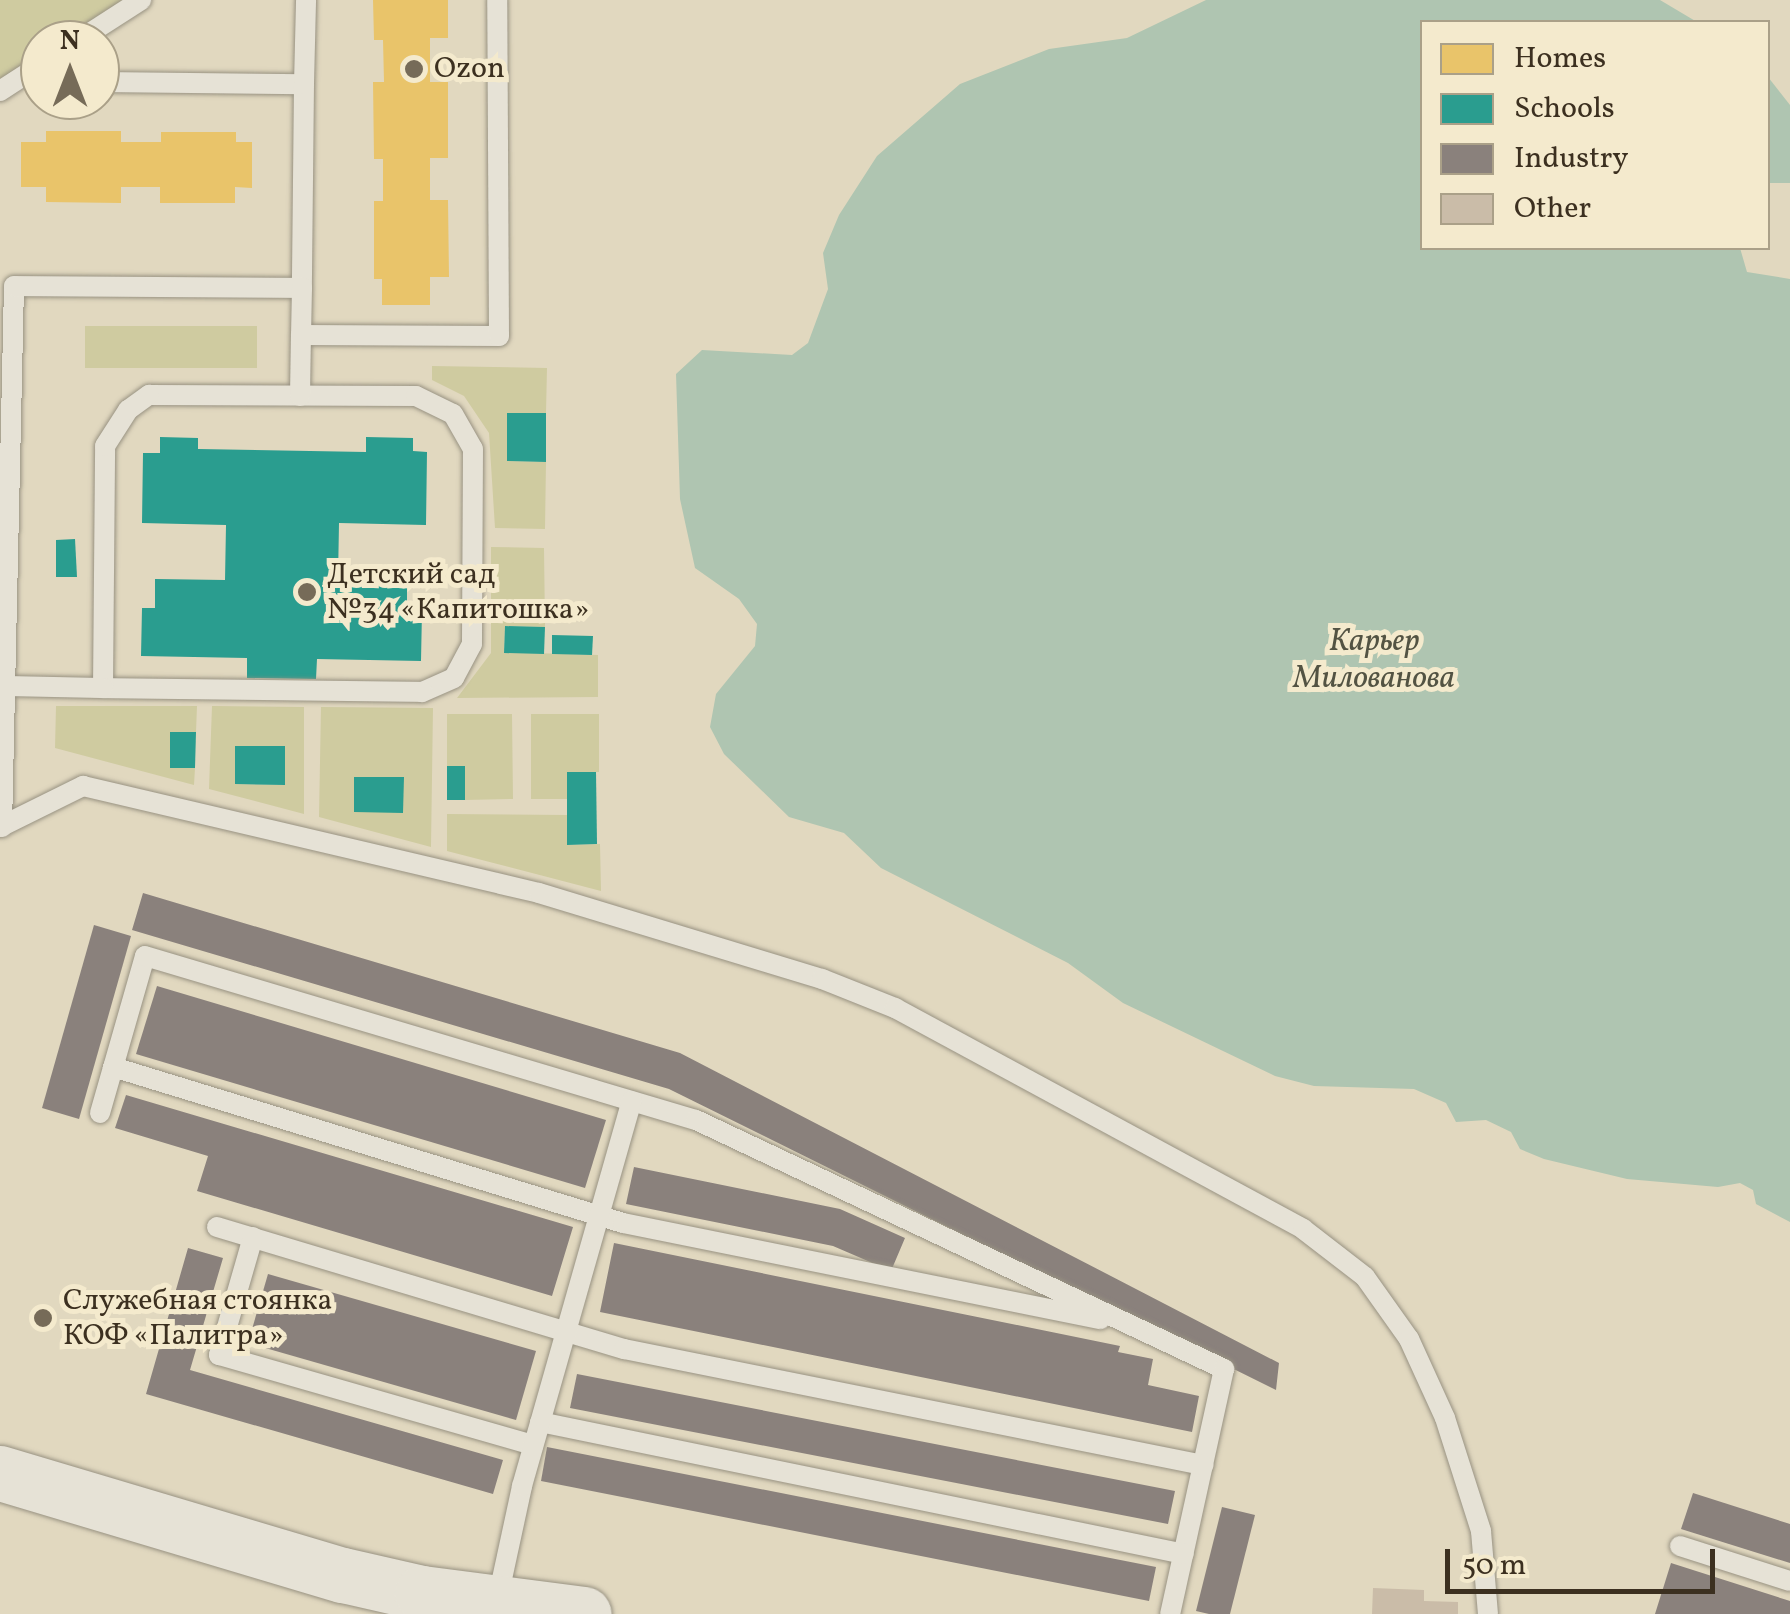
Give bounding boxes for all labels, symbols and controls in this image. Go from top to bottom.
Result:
north arrow [20,20,120,120]
legend [1420,20,1770,250]
text: N [60,22,80,61]
text: Homes [1514,38,1606,80]
place label: Ozon [434,51,505,87]
marker: Ozon [403,58,425,80]
text: Schools [1514,88,1615,130]
text: Industry [1514,138,1629,180]
text: Other [1514,188,1591,230]
place label: Детский сад №34 «Капитошка» [327,557,590,628]
marker: Детский сад №34 «Капитошка» [296,581,318,603]
water label: Карьер Милованова [1293,624,1455,699]
place label: Служебная стоянка КОФ «Палитра» [63,1283,332,1354]
marker: Служебная стоянка КОФ «Палитра» [32,1307,54,1329]
scale bar [1450,1529,1720,1591]
text: 50 m [1462,1545,1526,1587]

